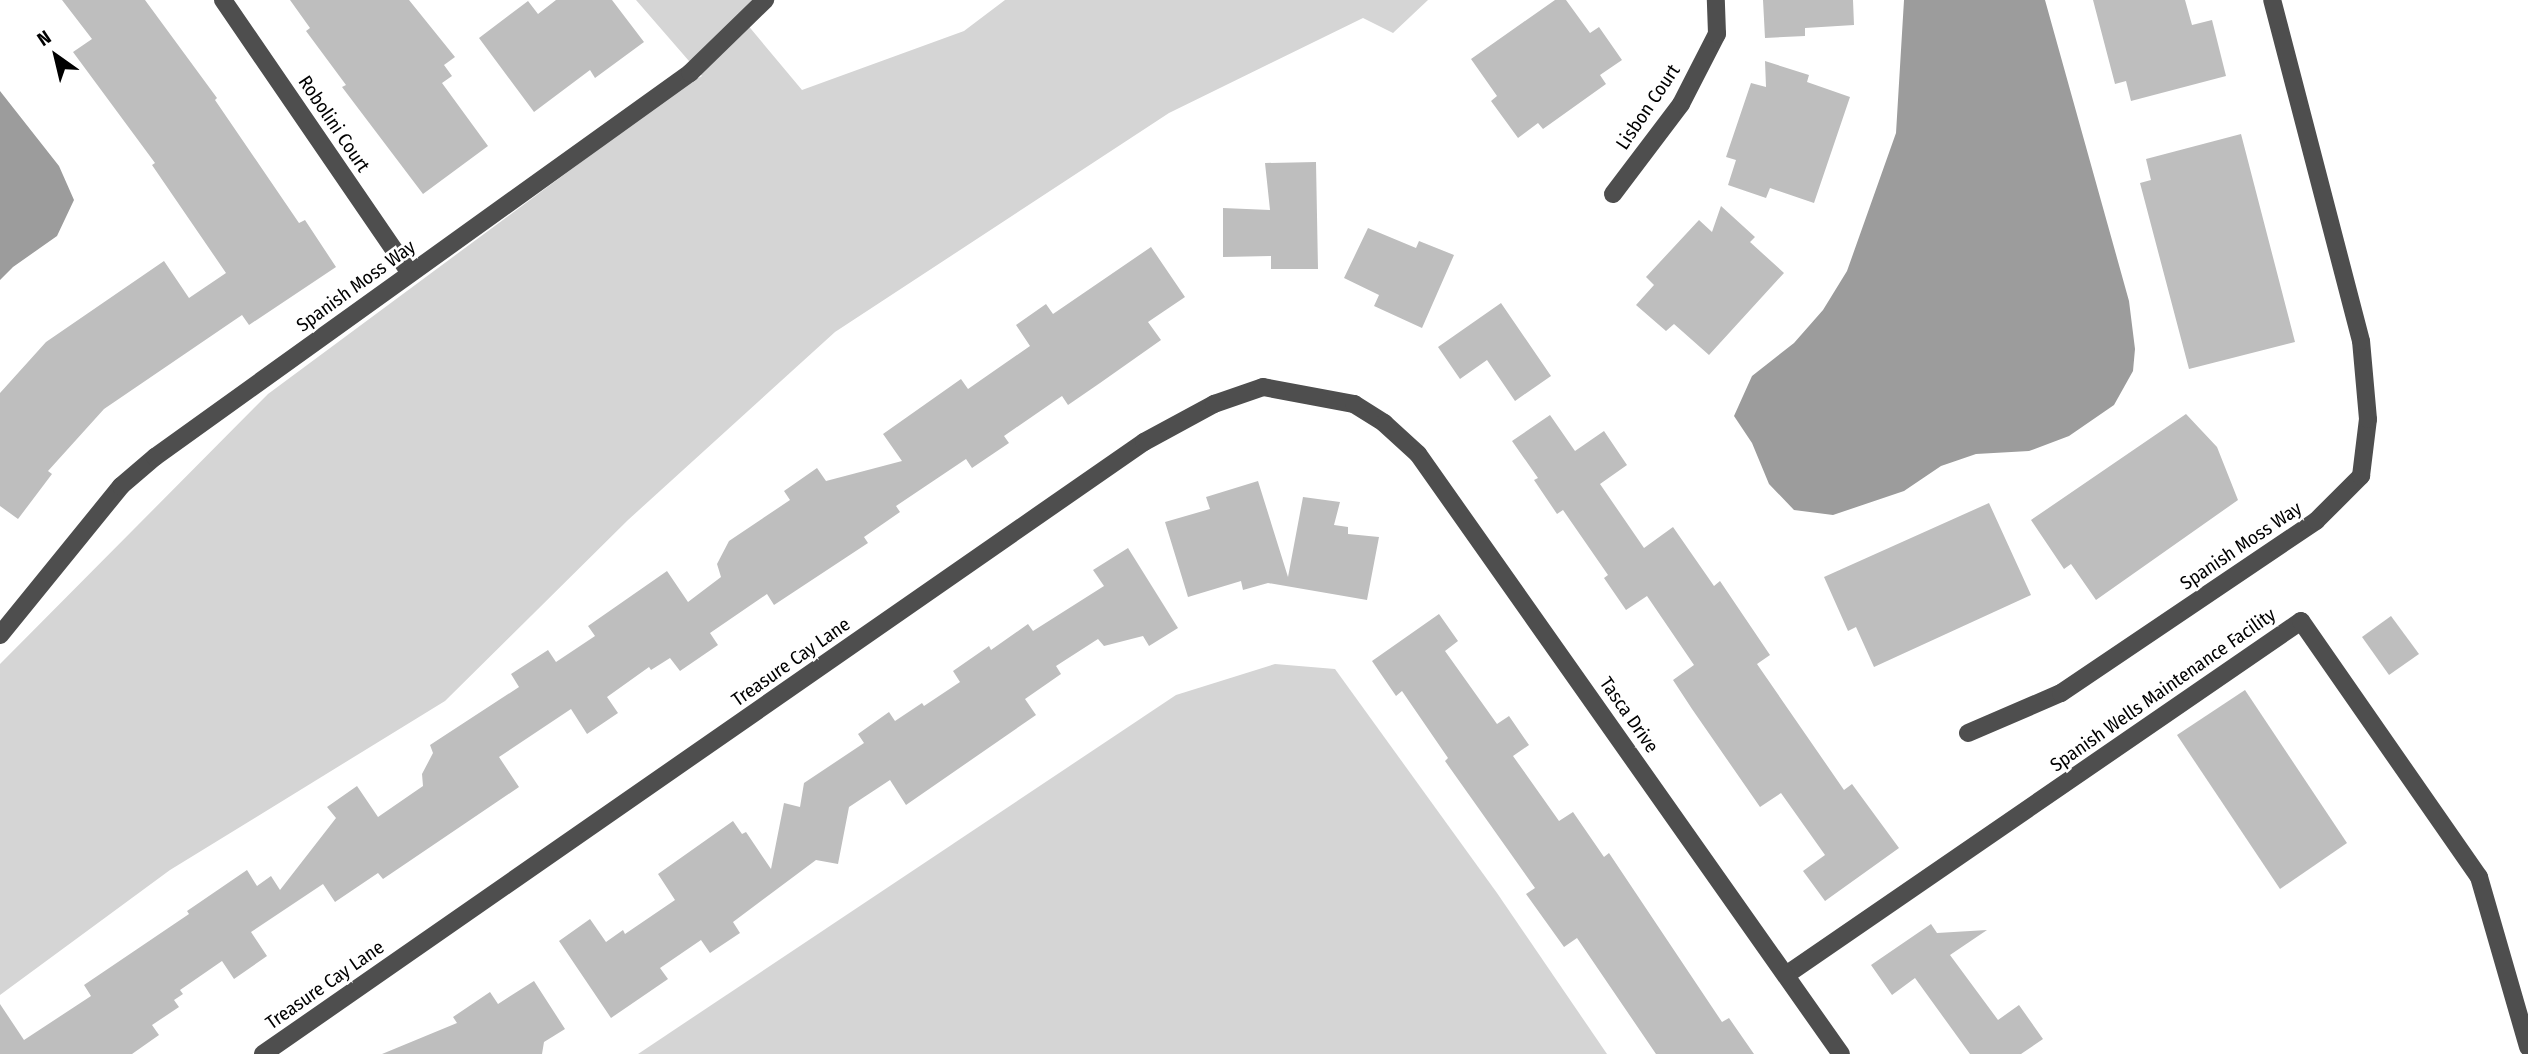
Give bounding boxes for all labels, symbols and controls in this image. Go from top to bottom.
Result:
north arrow [21,21,91,91]
text: N [33,25,55,51]
street label: Lisbon Court [1611,60,1685,154]
street label: Robolini Court [293,71,375,177]
street label: Spanish Moss Way [292,235,420,337]
street label: Spanish Moss Way [2176,497,2306,595]
street label: Spanish Wells Maintenance Facility [2046,603,2280,777]
street label: Treasure Cay Lane [727,613,855,711]
street label: Tasca Drive [1595,673,1663,757]
street label: Treasure Cay Lane [261,936,389,1034]

